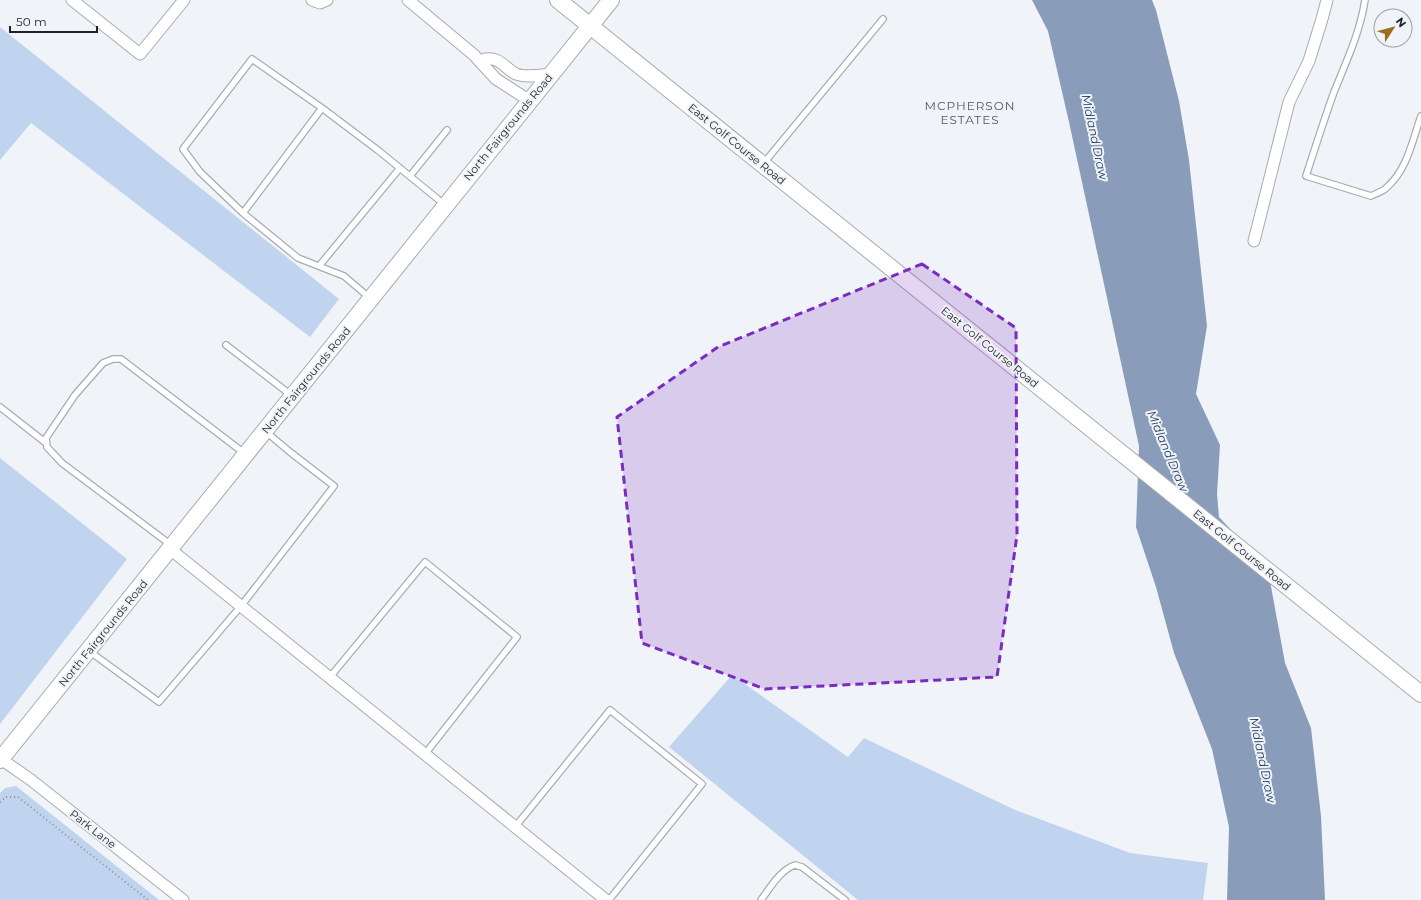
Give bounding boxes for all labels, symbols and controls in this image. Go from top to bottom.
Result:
scale bar [10,8,97,34]
north arrow [1373,8,1413,48]
text: 50 m [16,14,47,29]
text: N [1393,14,1409,30]
street label: North Fairgrounds Road [461,71,555,183]
water label: Midland Draw [1079,93,1112,182]
district label: MCPHERSON ESTATES [924,98,1016,127]
street label: East Golf Course Road [685,100,789,188]
street label: East Golf Course Road [938,303,1042,391]
street label: North Fairgrounds Road [259,324,353,436]
water label: Midland Draw [1144,408,1192,495]
street label: East Golf Course Road [1190,506,1294,594]
street label: North Fairgrounds Road [56,577,150,689]
water label: Midland Draw [1247,716,1280,805]
street label: Park Lane [67,807,119,852]

